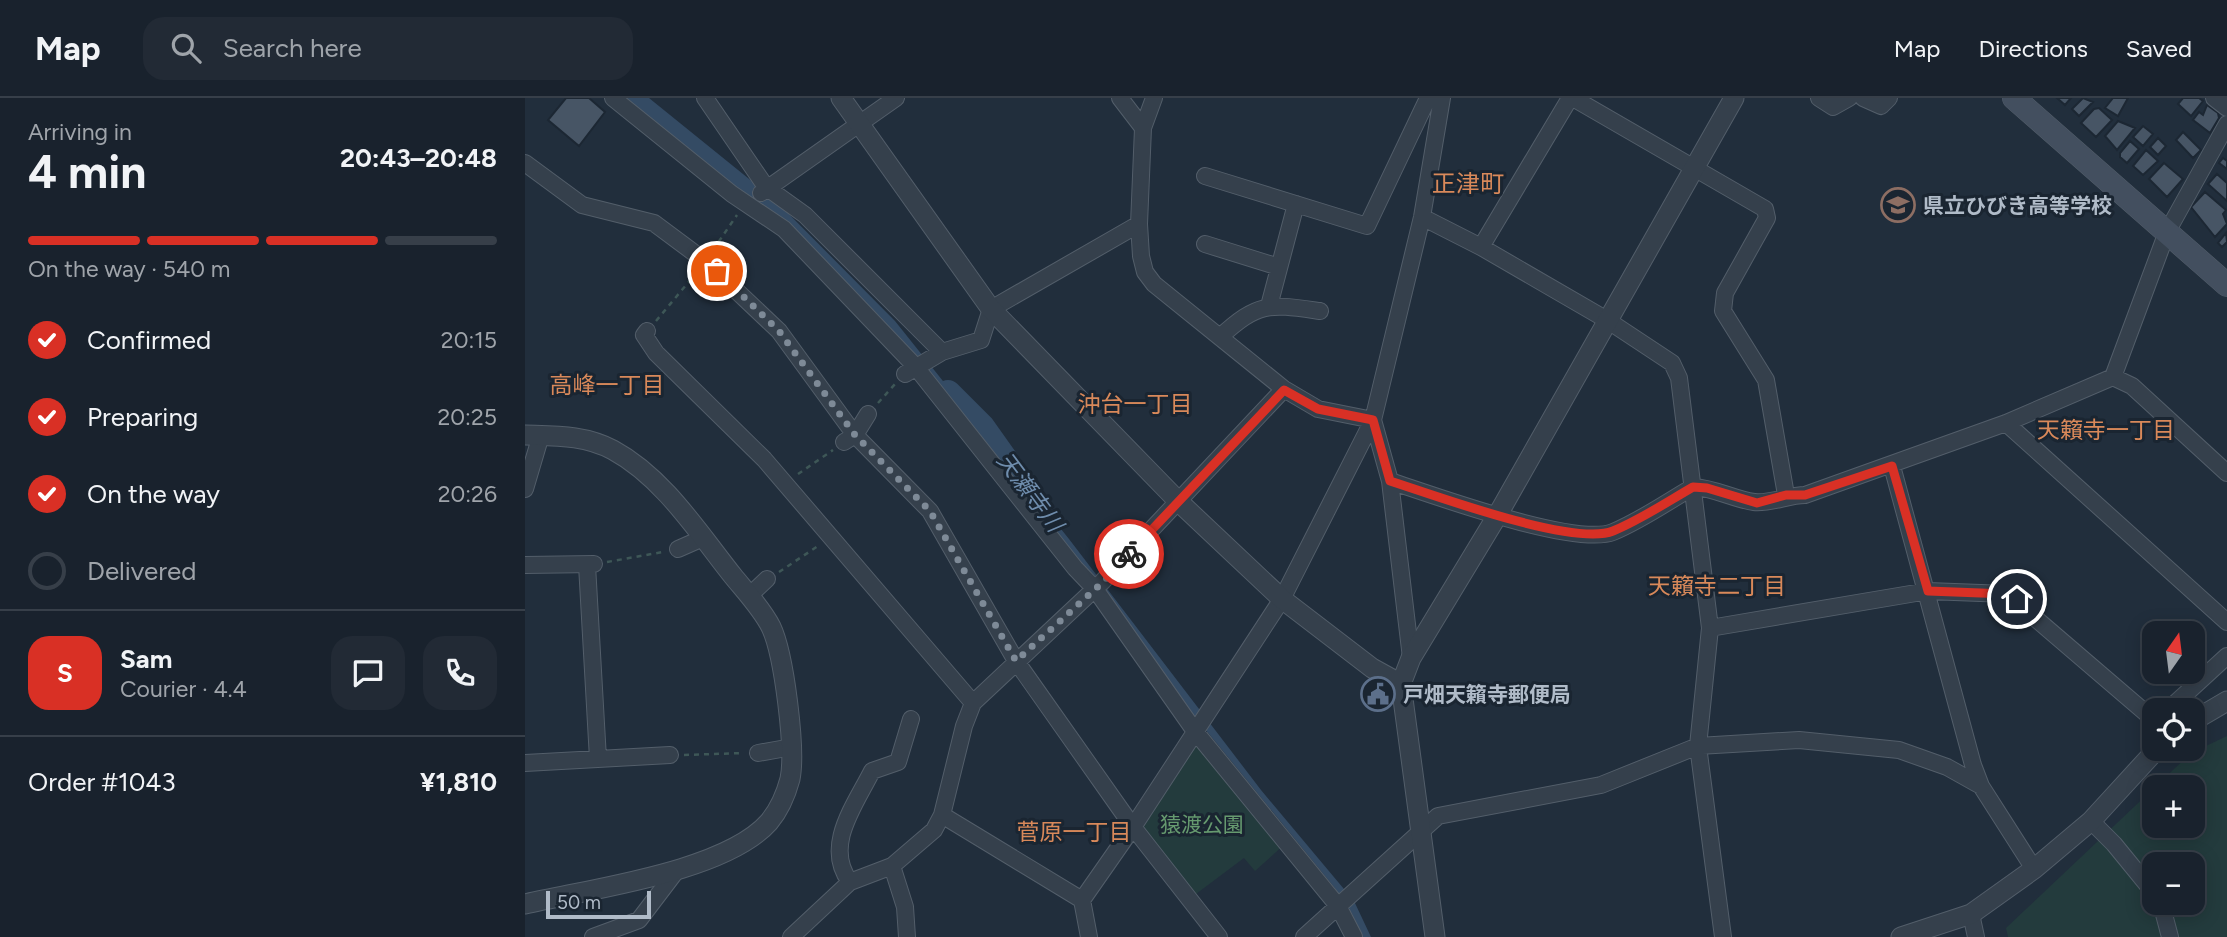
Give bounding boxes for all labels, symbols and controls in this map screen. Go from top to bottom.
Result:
search box [143,17,633,80]
text: Map [35,29,101,68]
icon: search [167,29,205,67]
text: Search here [223,32,362,64]
text: Map [1894,34,1940,63]
text: Directions [1978,34,2088,63]
text: Saved [2126,34,2192,63]
text: Arriving in [28,118,132,146]
text: 20:43–20:48 [340,142,497,174]
text: 4 min [28,144,146,200]
district label: 正津町 [1432,169,1504,198]
school or university icon: 県立ひびき高等学校 [1879,186,1917,224]
place label: 県立ひびき高等学校 [1923,193,2112,218]
pin [687,241,747,301]
icon: bag [698,252,736,290]
text: On the way · 540 m [28,255,230,283]
icon: check [28,321,66,359]
text: Confirmed [87,324,211,356]
text: 20:15 [441,326,497,354]
district label: 高峰一丁目 [550,371,665,399]
district label: 沖台一丁目 [1078,390,1193,418]
icon: check [28,398,66,436]
text: Preparing [87,401,198,433]
text: 20:25 [437,403,497,431]
district label: 天籟寺一丁目 [2037,416,2175,444]
water label: 天瀬寺川 [991,447,1071,540]
icon: check [28,475,66,513]
text: On the way [87,478,220,510]
text: 20:26 [438,480,497,508]
courier [1094,519,1164,589]
icon: bike [1110,535,1148,573]
text: Delivered [87,555,196,587]
pin [1987,569,2047,629]
district label: 天籟寺二丁目 [1648,572,1786,600]
icon: home [1998,580,2036,618]
north arrow [2142,621,2205,684]
map controls [2142,621,2205,915]
button: chat [331,636,405,710]
button: phone [423,636,497,710]
text: Sam [120,643,172,675]
text: S [57,657,73,689]
text: Courier · 4.4 [120,675,247,703]
public building icon: 戸畑天籟寺郵便局 [1359,675,1397,713]
place label: 戸畑天籟寺郵便局 [1403,682,1571,707]
button: locate [2142,698,2205,761]
text: Order #1043 [28,766,176,798]
text: ¥1,810 [420,766,497,798]
button: + [2142,775,2205,838]
park label: 猿渡公園 [1160,812,1244,837]
district label: 菅原一丁目 [1017,818,1132,846]
button: − [2142,852,2205,915]
scale bar [546,888,651,920]
text: 50 m [557,891,601,914]

